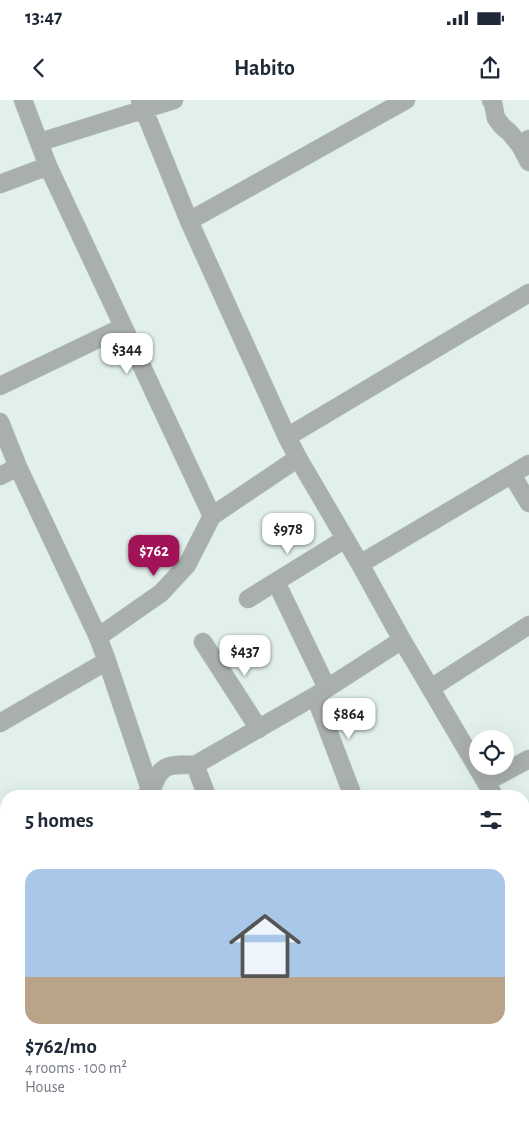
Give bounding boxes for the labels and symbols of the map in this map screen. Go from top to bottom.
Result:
pin: $344 [97,332,157,375]
pin: $978 [258,512,318,555]
pin: $762 [124,534,184,577]
pin: $437 [215,634,275,677]
pin: $864 [319,698,379,740]

